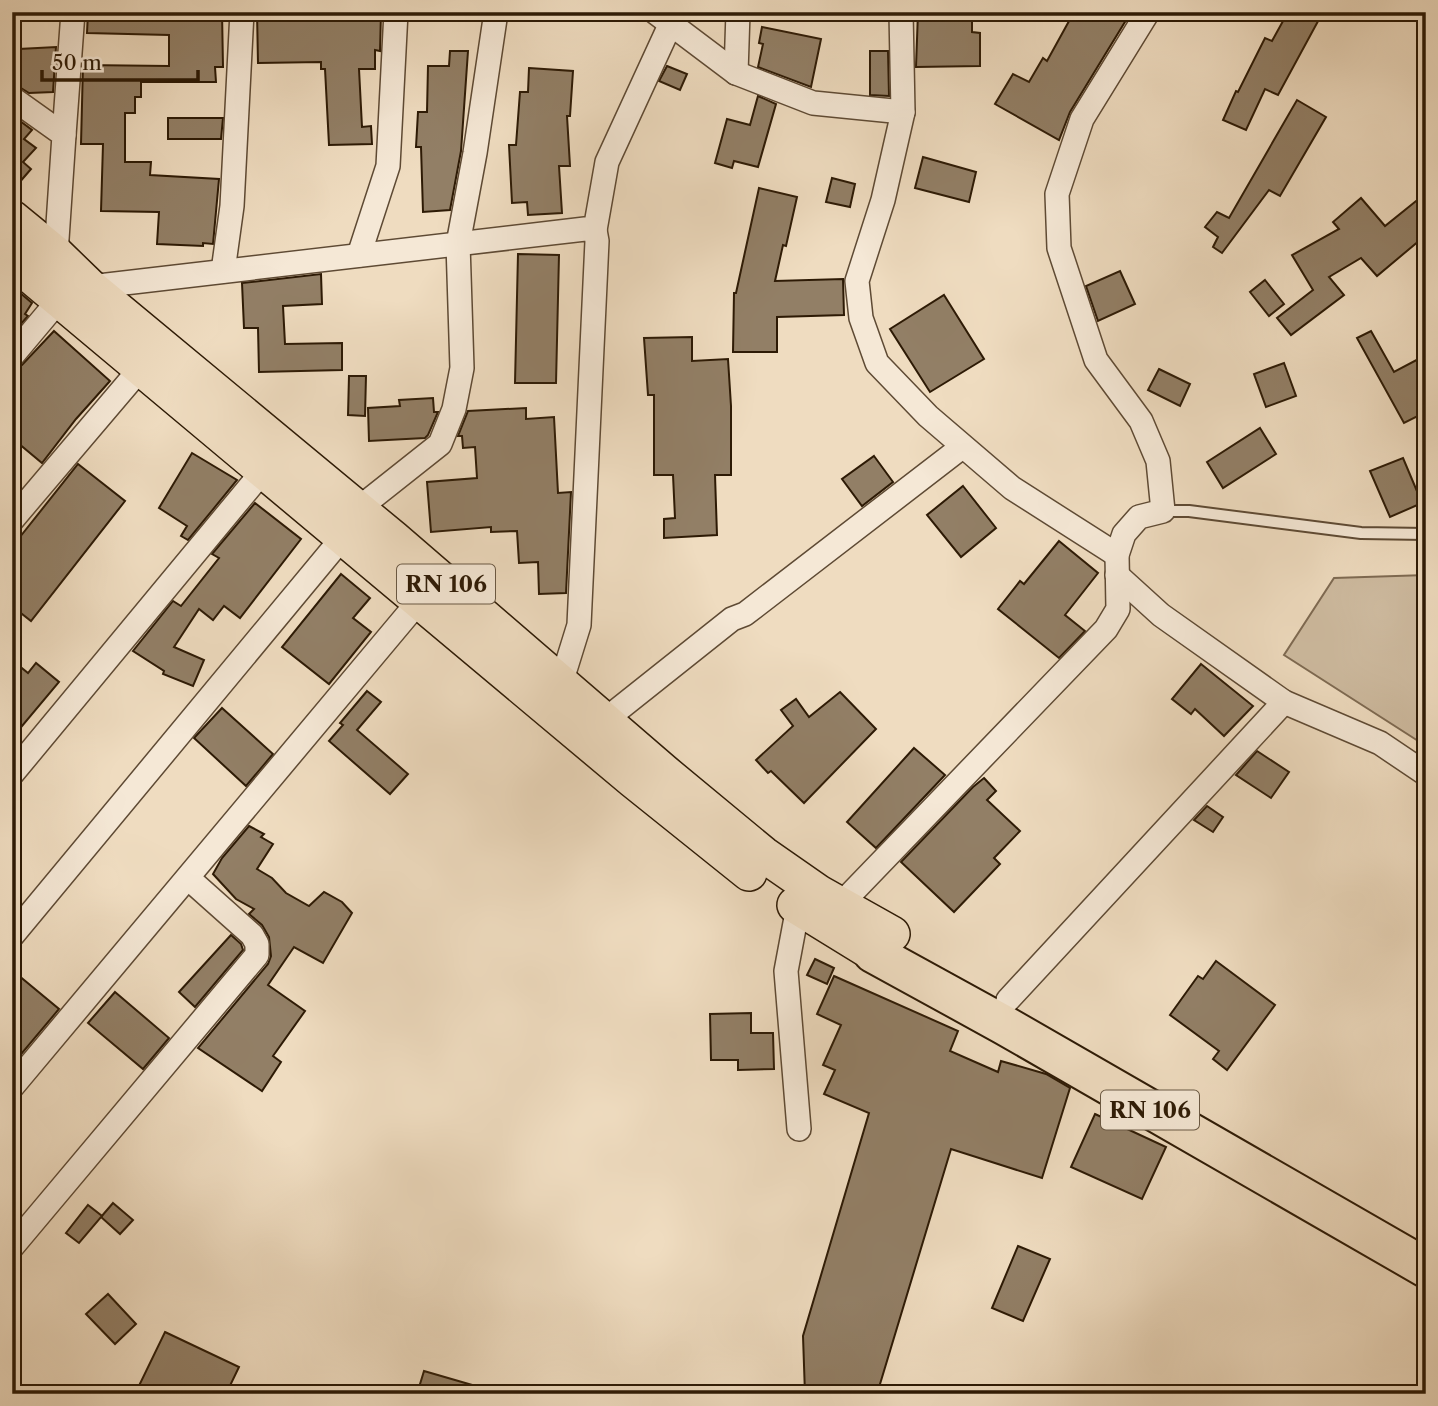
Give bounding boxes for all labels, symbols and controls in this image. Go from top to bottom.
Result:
scale bar [42,38,198,82]
text: 50 m [52,50,102,75]
road number: RN 106 [397,564,495,604]
road number: RN 106 [1101,1091,1199,1130]

